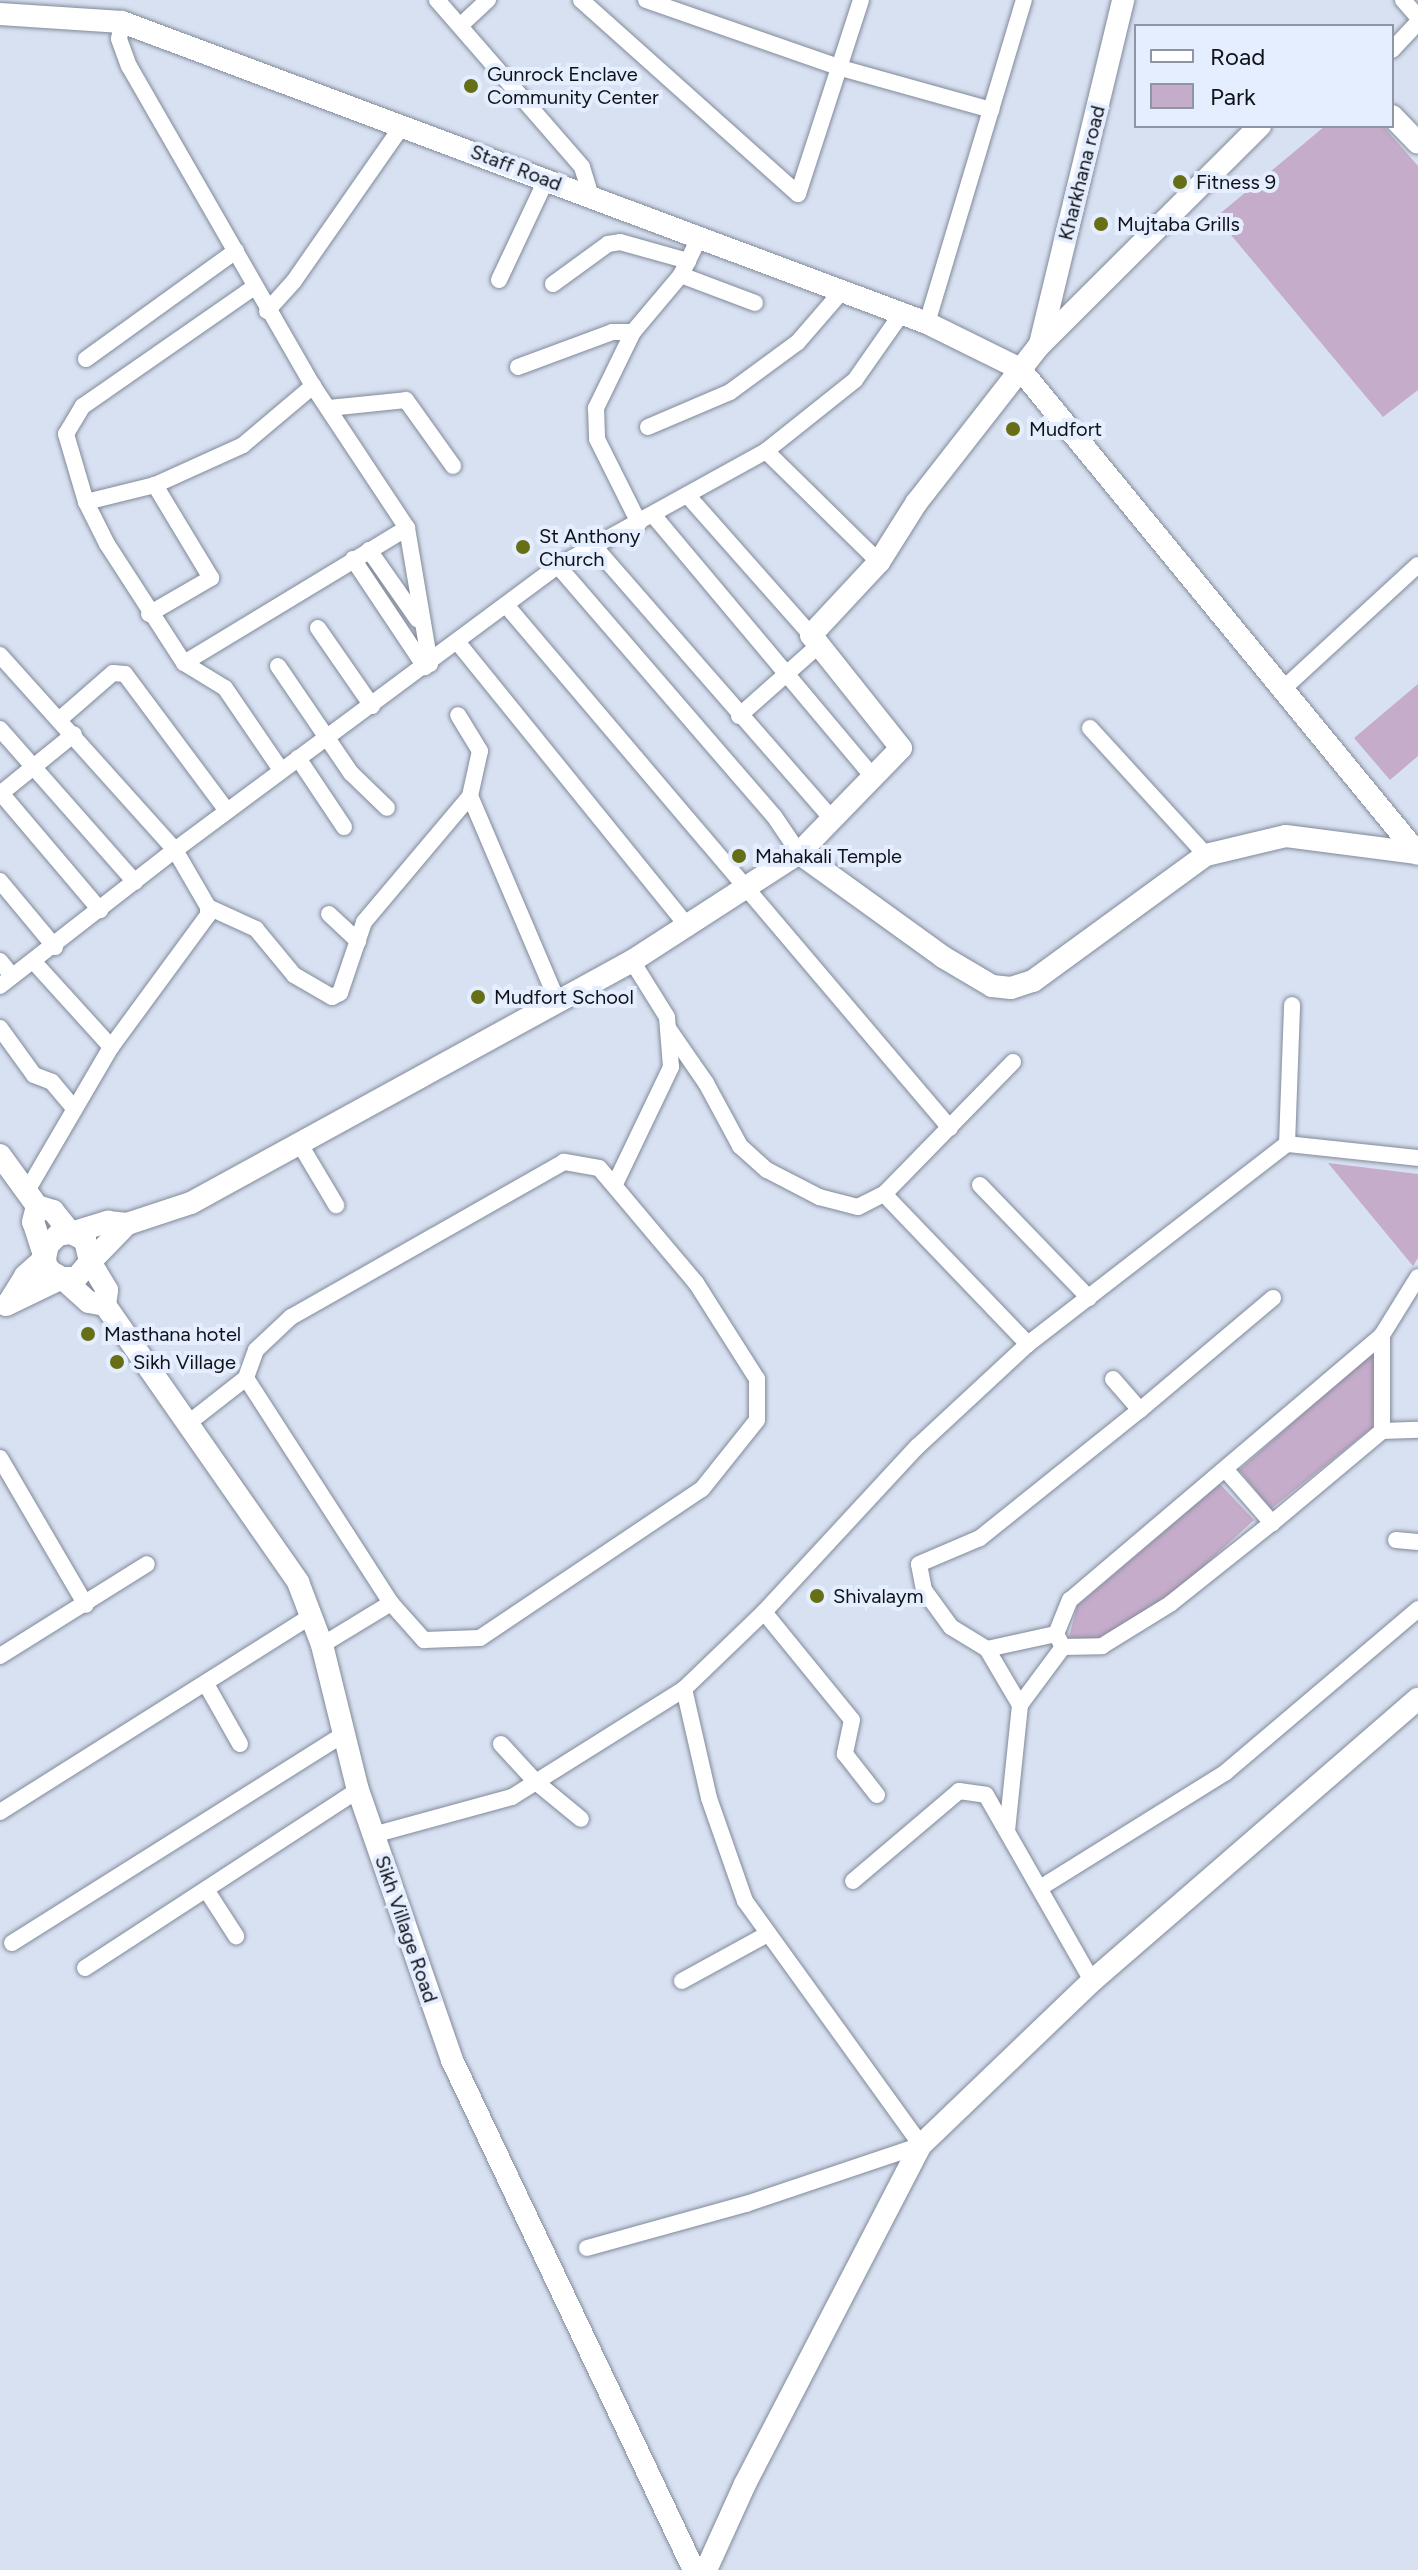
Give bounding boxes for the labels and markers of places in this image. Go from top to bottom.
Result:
place label: Gunrock Enclave Community Center [487,62,659,109]
marker: Gunrock Enclave Community Center [462,77,480,95]
place label: Fitness 9 [1196,170,1276,194]
marker: Fitness 9 [1171,173,1189,191]
place label: Mujtaba Grills [1117,212,1240,236]
marker: Mujtaba Grills [1092,215,1110,233]
place label: Mudfort [1029,417,1102,441]
marker: Mudfort [1004,420,1022,438]
place label: St Anthony Church [539,524,640,571]
marker: St Anthony Church [514,538,532,556]
place label: Mahakali Temple [755,844,902,868]
marker: Mahakali Temple [730,847,748,865]
place label: Mudfort School [494,985,634,1009]
marker: Mudfort School [469,988,487,1006]
place label: Masthana hotel [104,1322,241,1346]
marker: Masthana hotel [79,1325,97,1343]
place label: Sikh Village [133,1350,236,1374]
marker: Sikh Village [108,1353,126,1371]
place label: Shivalaym [833,1584,923,1608]
marker: Shivalaym [808,1587,826,1605]

